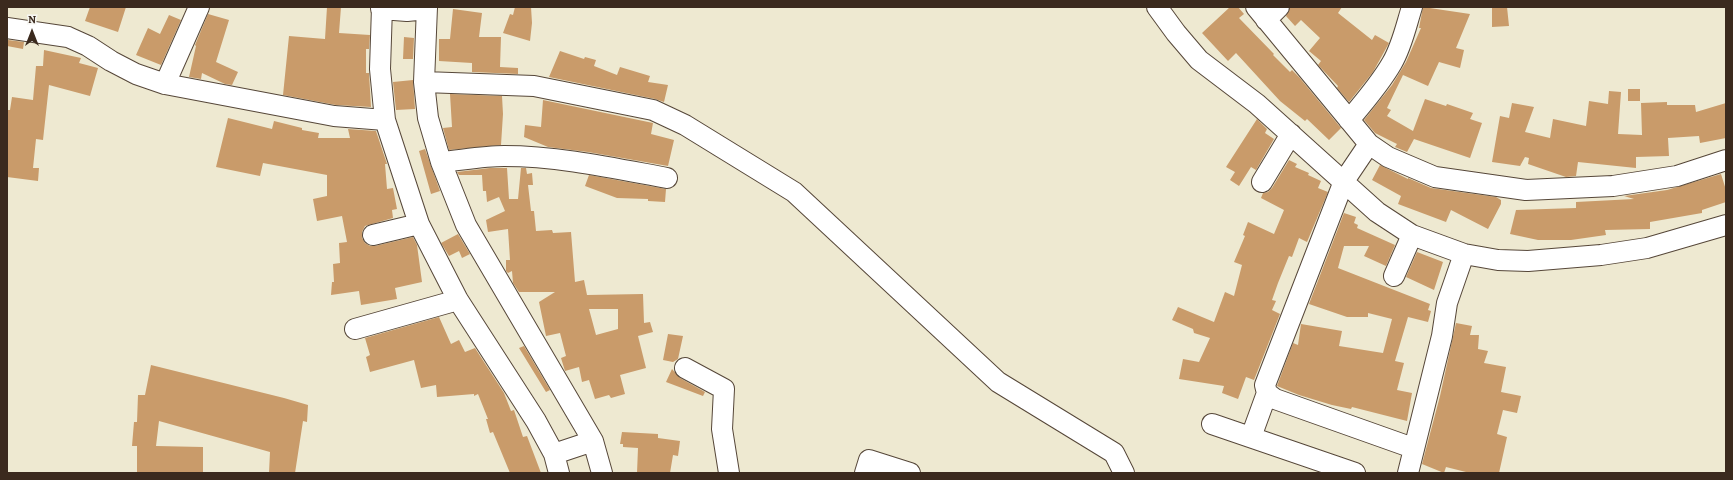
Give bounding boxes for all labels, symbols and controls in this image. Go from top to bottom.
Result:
north arrow [12,12,52,52]
text: N [28,12,36,27]

